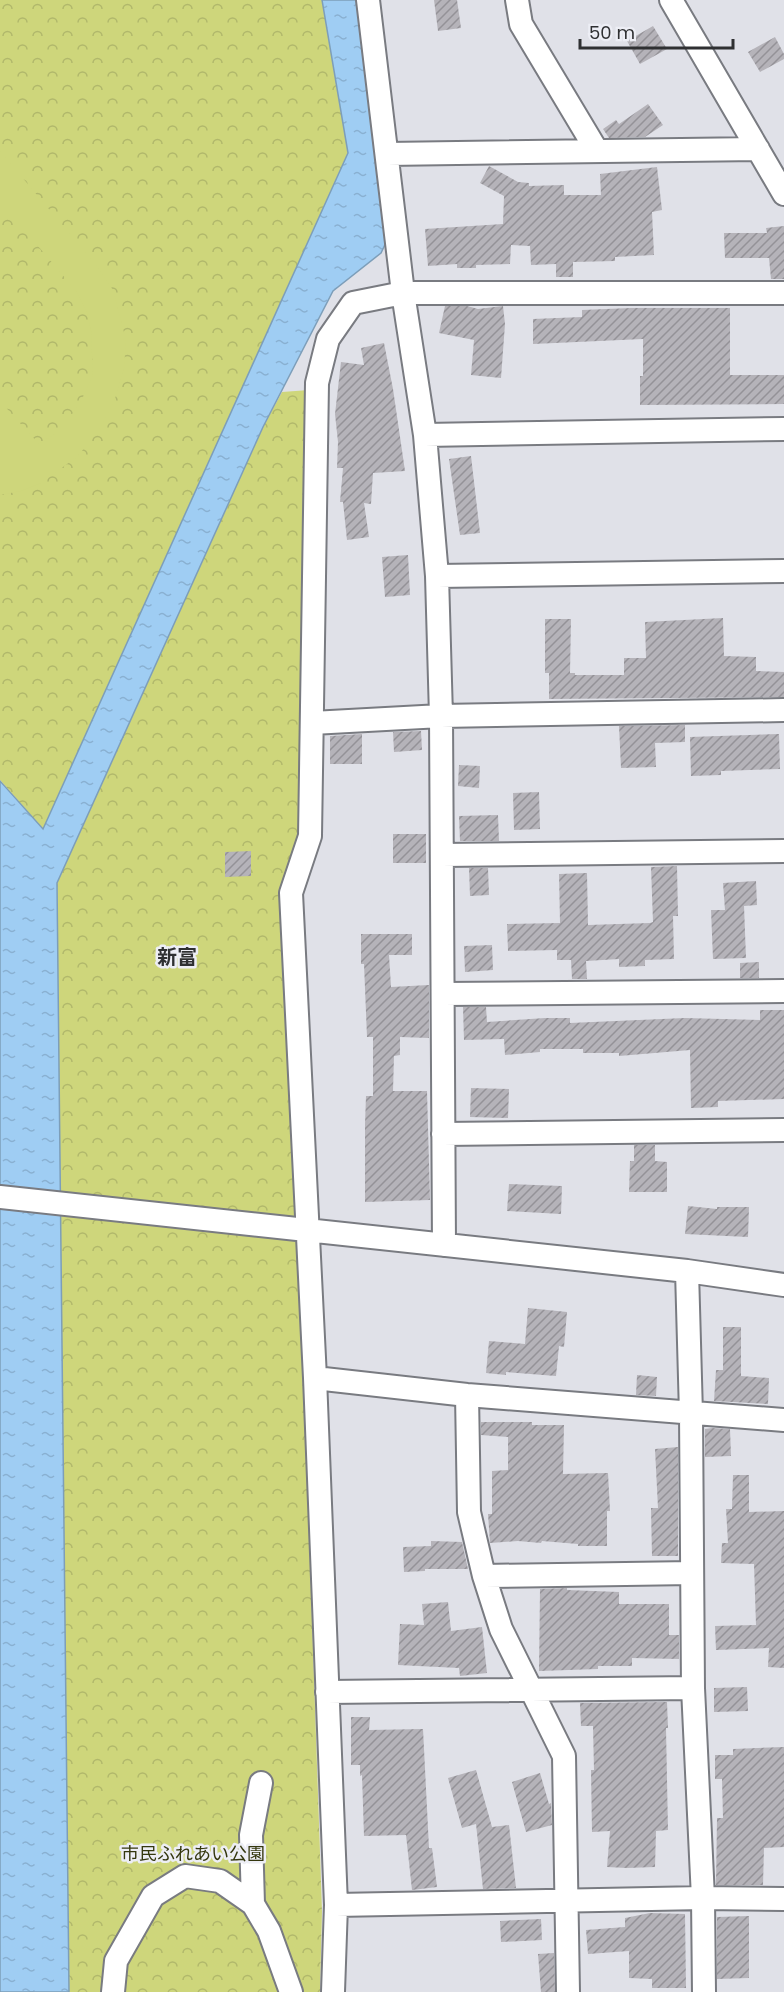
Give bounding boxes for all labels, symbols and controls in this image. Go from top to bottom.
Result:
scale bar [580,12,733,50]
text: 50 m [589,20,635,45]
district label: 新富 [157,943,197,971]
park label: 市民ふれあい公園 [121,1841,265,1866]

